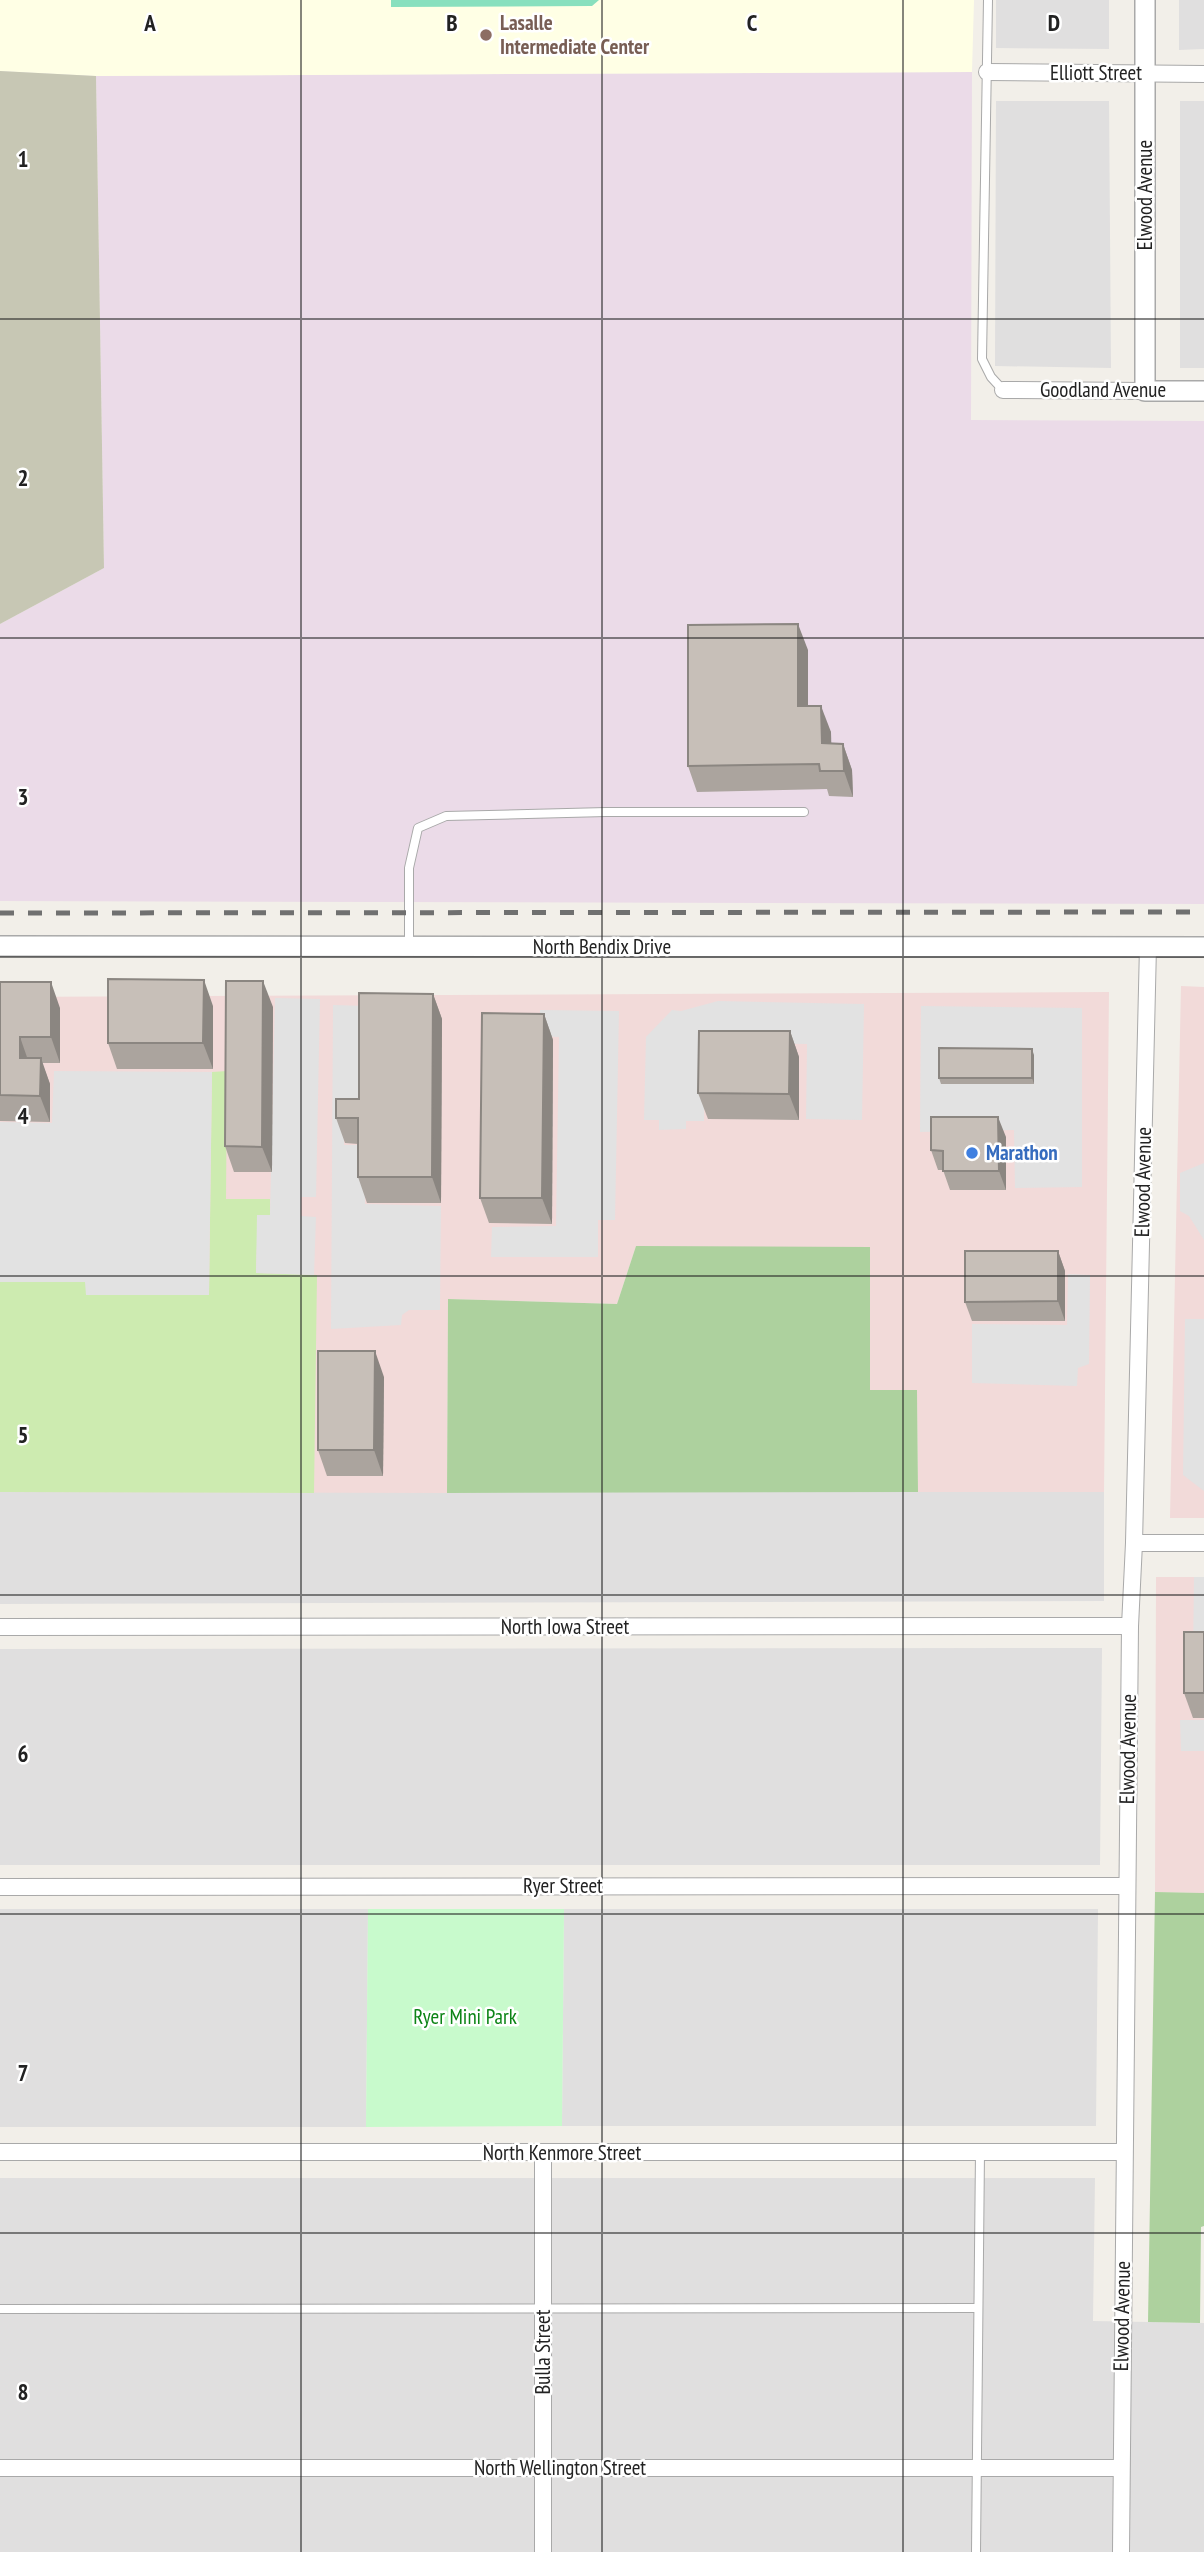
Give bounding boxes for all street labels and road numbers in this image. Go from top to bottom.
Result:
street label: Elliott Street [1050,59,1142,86]
street label: Elwood Avenue [1131,140,1158,250]
street label: Goodland Avenue [1040,376,1166,403]
street label: North Bendix Drive [533,933,671,960]
street label: Elwood Avenue [1128,1127,1157,1237]
street label: North Iowa Street [501,1613,630,1640]
street label: Elwood Avenue [1113,1694,1142,1804]
street label: Ryer Street [523,1872,603,1899]
street label: North Kenmore Street [483,2139,642,2166]
street label: Elwood Avenue [1107,2261,1136,2371]
street label: Bulla Street [529,2309,556,2395]
street label: North Wellington Street [474,2454,646,2481]

